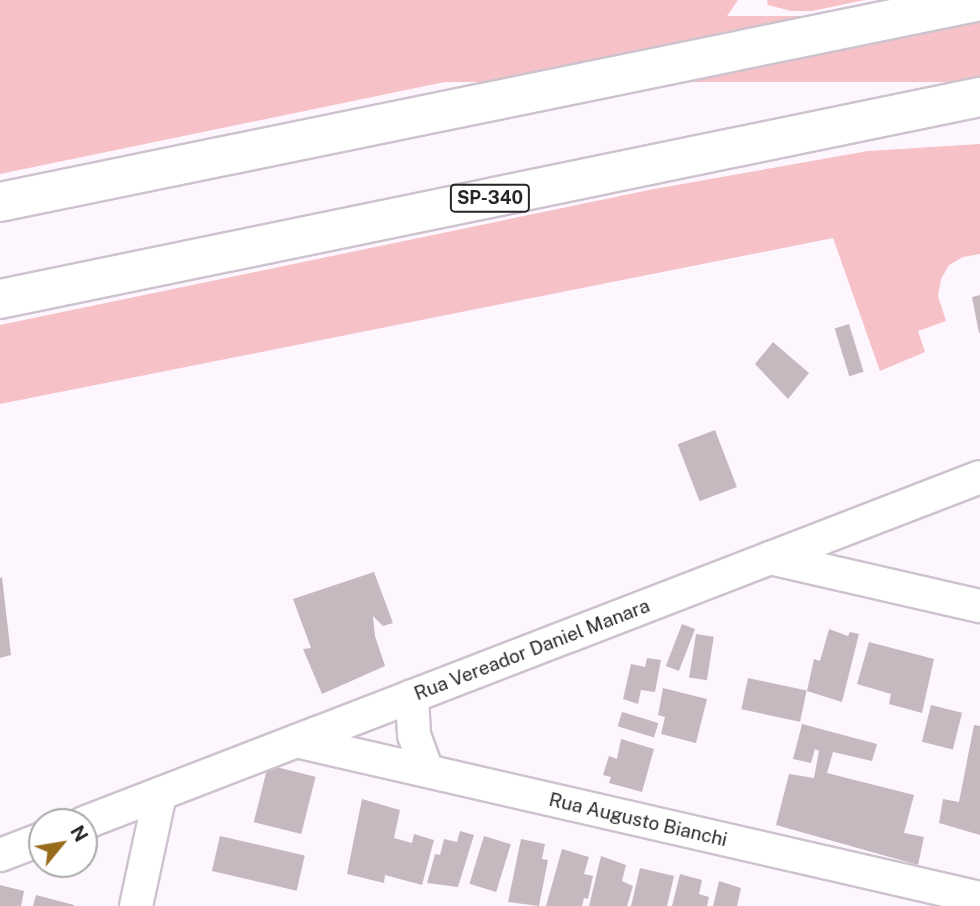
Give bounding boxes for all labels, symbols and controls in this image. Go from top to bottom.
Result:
road number: SP-340 [450,183,530,212]
street label: Rua Vereador Daniel Manara [411,594,653,706]
street label: Rua Augusto Bianchi [547,788,729,852]
north arrow [28,808,98,878]
text: N [66,822,93,845]

